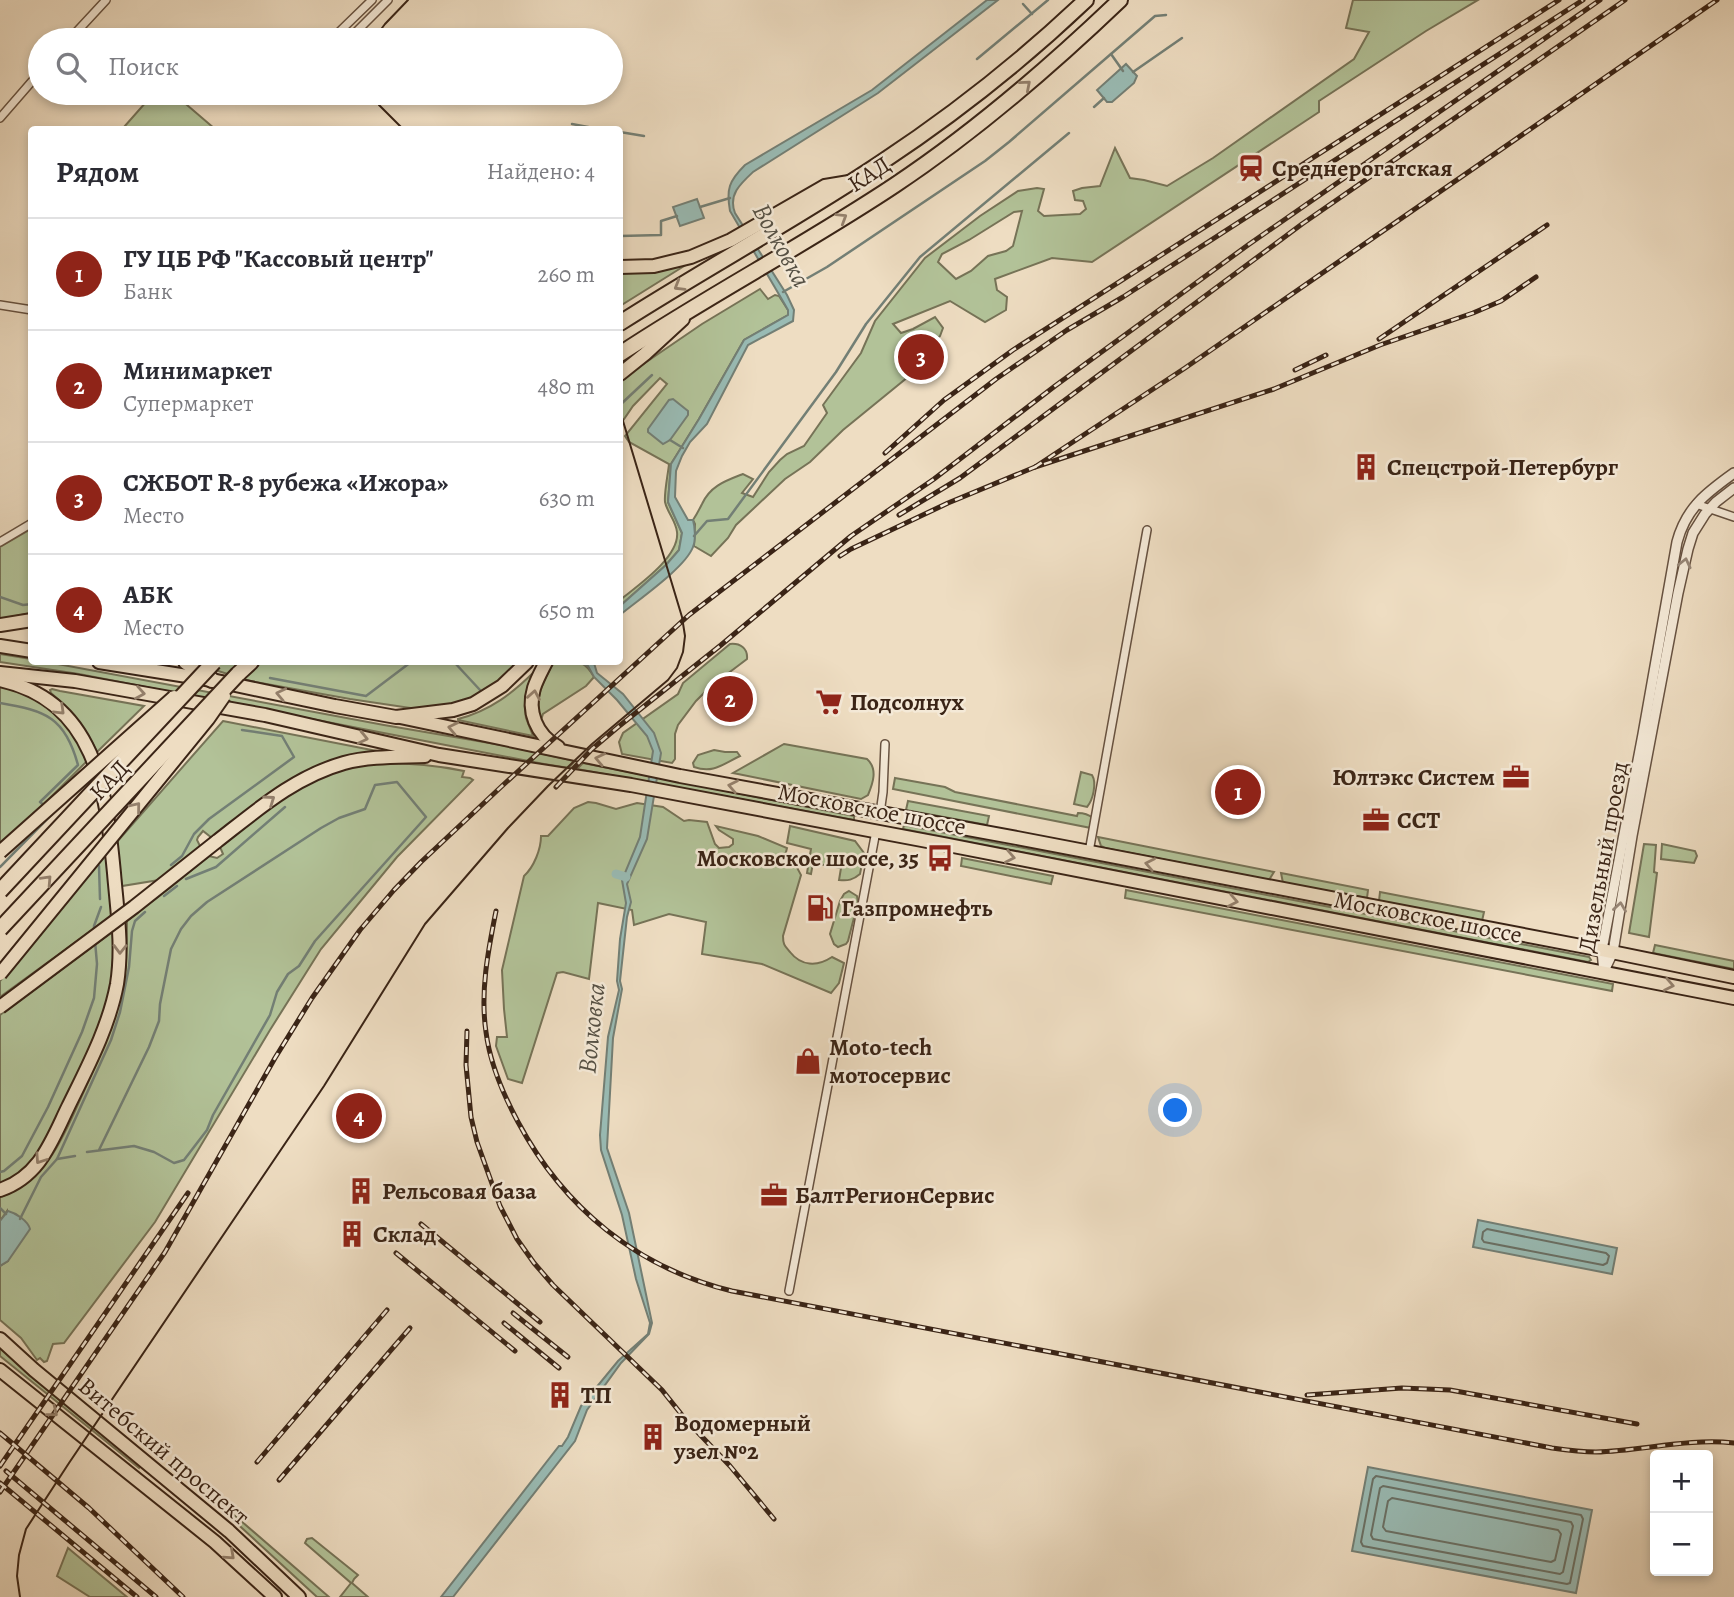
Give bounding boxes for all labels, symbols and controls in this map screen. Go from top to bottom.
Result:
search box [28,28,623,105]
icon: search [52,48,90,86]
text: Поиск [108,49,179,84]
one-way arrow [1018,81,1031,93]
street label: КАД [842,148,896,200]
text: Рядом [56,152,139,192]
place label: Среднерогатская [1272,152,1453,184]
station icon: Среднерогатская [1236,153,1266,183]
text: Найдено: 4 [487,156,595,187]
water label: Волковка [744,197,819,294]
one-way arrow [834,213,847,226]
text: ГУ ЦБ РФ "Кассовый центр" [123,241,434,276]
text: 1 [75,259,83,290]
text: 260 m [537,259,595,290]
text: Банк [123,276,173,307]
one-way arrow [673,277,686,290]
pin: 3 [898,331,944,383]
text: Минимаркет [123,353,272,388]
text: 2 [73,371,85,402]
text: 480 m [537,371,595,402]
text: Супермаркет [123,388,254,419]
place label: Спецстрой-Петербург [1387,451,1619,483]
building icon: Спецстрой-Петербург [1351,452,1381,482]
text: СЖБОТ R-8 рубежа «Ижора» [123,465,448,500]
text: 3 [74,483,84,514]
text: 630 m [539,483,595,514]
text: Место [123,500,184,531]
one-way arrow [1677,557,1691,569]
text: АБК [123,577,173,612]
text: 4 [74,595,84,626]
text: 650 m [539,595,595,626]
text: Место [123,612,184,643]
pin: 2 [707,673,753,725]
one-way arrow [134,684,146,699]
place label: Подсолнух [850,686,965,718]
supermarket icon: Подсолнух [814,687,844,717]
one-way arrow [275,688,287,703]
one-way arrow [526,689,541,701]
one-way arrow [52,702,65,714]
one-way arrow [447,722,459,737]
one-way arrow [357,729,369,744]
street label: КАД [82,753,136,807]
one-way arrow [594,753,606,767]
street label: Дизельный проезд [1570,759,1636,955]
place label: Юлтэкс Систем [1332,761,1495,793]
office icon: Юлтэкс Систем [1501,762,1531,792]
pin: 1 [1215,766,1261,818]
street label: Московское шоссе [775,775,969,843]
one-way arrow [727,779,739,794]
one-way arrow [262,796,275,808]
one-way arrow [128,803,140,816]
place label: ССТ [1397,804,1440,836]
office icon: ССТ [1361,805,1391,835]
place label: Московское шоссе, 35 [696,842,919,874]
bus stop icon: Московское шоссе, 35 [925,843,955,873]
one-way arrow [1004,848,1016,863]
one-way arrow [1144,857,1156,872]
one-way arrow [38,875,51,888]
street label: Московское шоссе [1331,883,1525,951]
place label: Газпромнефть [841,892,992,924]
one-way arrow [1227,892,1239,907]
fuel station icon: Газпромнефть [805,893,835,923]
one-way arrow [1613,901,1628,913]
one-way arrow [112,944,128,954]
one-way arrow [1663,977,1675,992]
water label: Волковка [569,981,614,1075]
place label: Moto-tech мотосервис [829,1031,951,1091]
shop icon: Moto-tech мотосервис [793,1046,823,1076]
pin: 4 [336,1090,382,1142]
your location [1158,1093,1192,1127]
one-way arrow [36,1151,48,1164]
place label: Рельсовая база [382,1175,537,1207]
building icon: Рельсовая база [346,1176,376,1206]
place label: БалтРегионСервис [795,1179,995,1211]
office icon: БалтРегионСервис [759,1180,789,1210]
place label: Склад [373,1218,436,1250]
building icon: Склад [337,1219,367,1249]
street label: Витебский проспект [72,1370,257,1532]
place label: ТП [581,1379,612,1411]
building icon: ТП [545,1380,575,1410]
one-way arrow [46,1404,58,1417]
place label: Водомерный узел №2 [673,1407,811,1467]
building icon: Водомерный узел №2 [638,1422,668,1452]
map controls [1650,1450,1713,1576]
button: + [1650,1450,1713,1513]
button: − [1650,1513,1713,1576]
one-way arrow [222,1547,235,1560]

